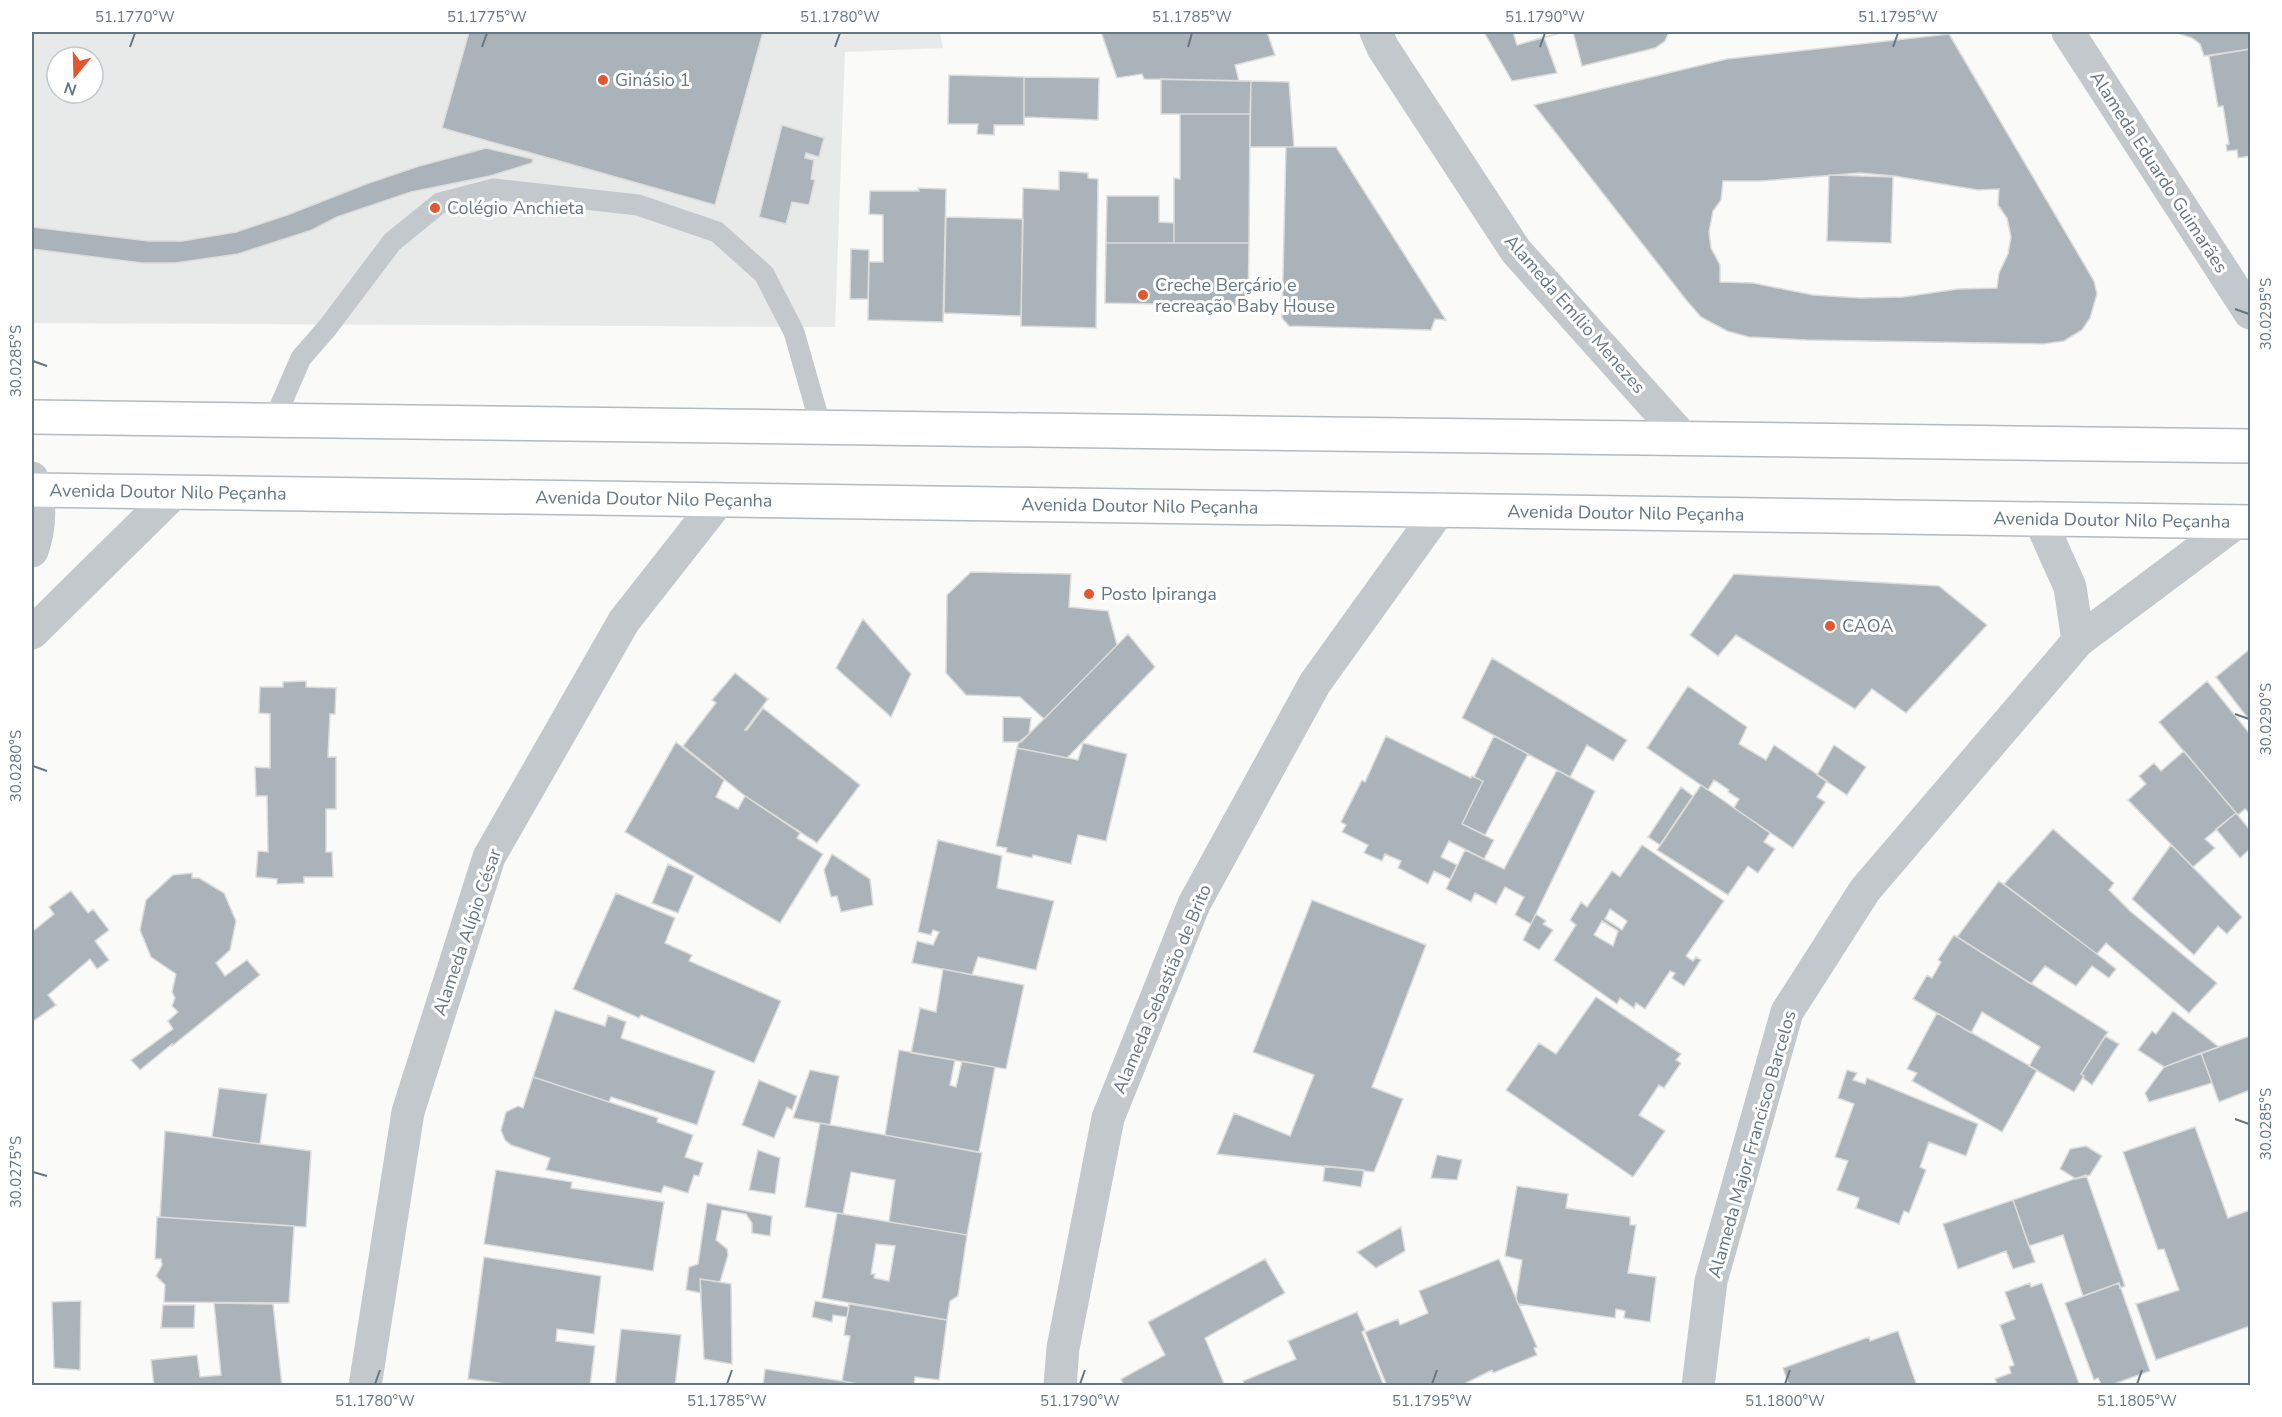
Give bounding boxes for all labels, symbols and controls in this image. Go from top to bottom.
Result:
text: 51.1770°W [95,7,175,27]
text: 51.1775°W [447,7,527,27]
text: 51.1780°W [800,7,880,27]
text: 51.1785°W [1152,7,1232,27]
text: 51.1790°W [1505,7,1585,27]
text: 51.1795°W [1858,7,1938,27]
north arrow [45,45,105,105]
street label: Alameda Eduardo Guimarães [2085,66,2233,278]
place label: Ginásio 1 [615,68,690,92]
marker: Ginásio 1 [596,73,610,87]
text: N [61,76,80,101]
place label: Colégio Anchieta [447,196,584,220]
marker: Colégio Anchieta [428,201,442,215]
street label: Alameda Emílio Menezes [1499,229,1651,399]
place label: Creche Berçário e recreação Baby House [1155,273,1335,318]
text: 30.0295°S [2256,278,2276,350]
marker: Creche Berçário e recreação Baby House [1136,288,1150,302]
text: 30.0285°S [6,325,26,397]
street label: Avenida Doutor Nilo Peçanha [49,478,287,506]
street label: Avenida Doutor Nilo Peçanha [535,485,773,513]
street label: Avenida Doutor Nilo Peçanha [1021,492,1259,520]
street label: Avenida Doutor Nilo Peçanha [1507,499,1745,527]
street label: Avenida Doutor Nilo Peçanha [1993,506,2231,534]
place label: Posto Ipiranga [1101,582,1217,606]
marker: Posto Ipiranga [1082,587,1096,601]
place label: CAOA [1842,614,1893,638]
marker: CAOA [1823,619,1837,633]
text: 30.0290°S [2256,683,2276,755]
text: 30.0280°S [6,730,26,802]
street label: Alameda Alípio César [427,845,507,1019]
street label: Alameda Sebastião de Brito [1107,881,1217,1097]
street label: Alameda Major Francisco Barcelos [1702,1007,1802,1281]
text: 30.0285°S [2256,1088,2276,1160]
text: 30.0275°S [6,1136,26,1208]
text: 51.1780°W [335,1391,415,1411]
text: 51.1785°W [687,1391,767,1411]
text: 51.1790°W [1040,1391,1120,1411]
text: 51.1795°W [1392,1391,1472,1411]
text: 51.1800°W [1745,1391,1825,1411]
text: 51.1805°W [2097,1391,2177,1411]

